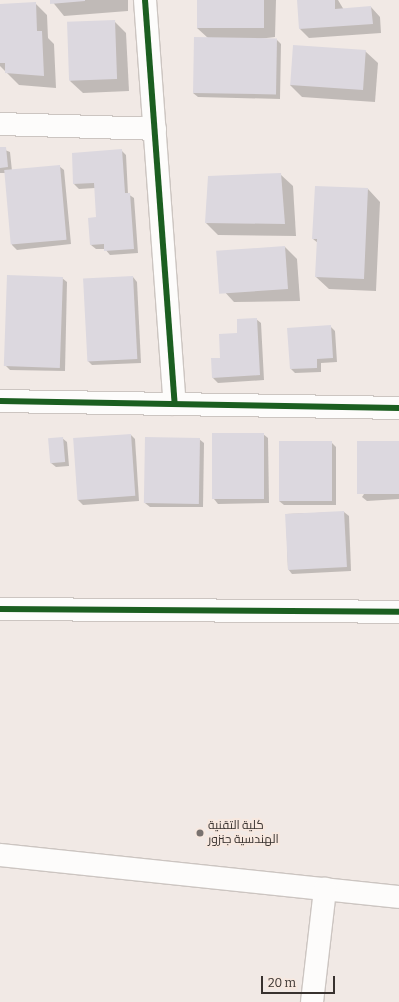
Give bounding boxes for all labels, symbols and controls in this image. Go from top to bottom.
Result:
place label: كلية التقنية الهندسية جنزور [208,819,279,847]
marker: كلية التقنية الهندسية جنزور [195,828,205,838]
scale bar [263,968,337,994]
text: 20 m [268,976,296,990]

